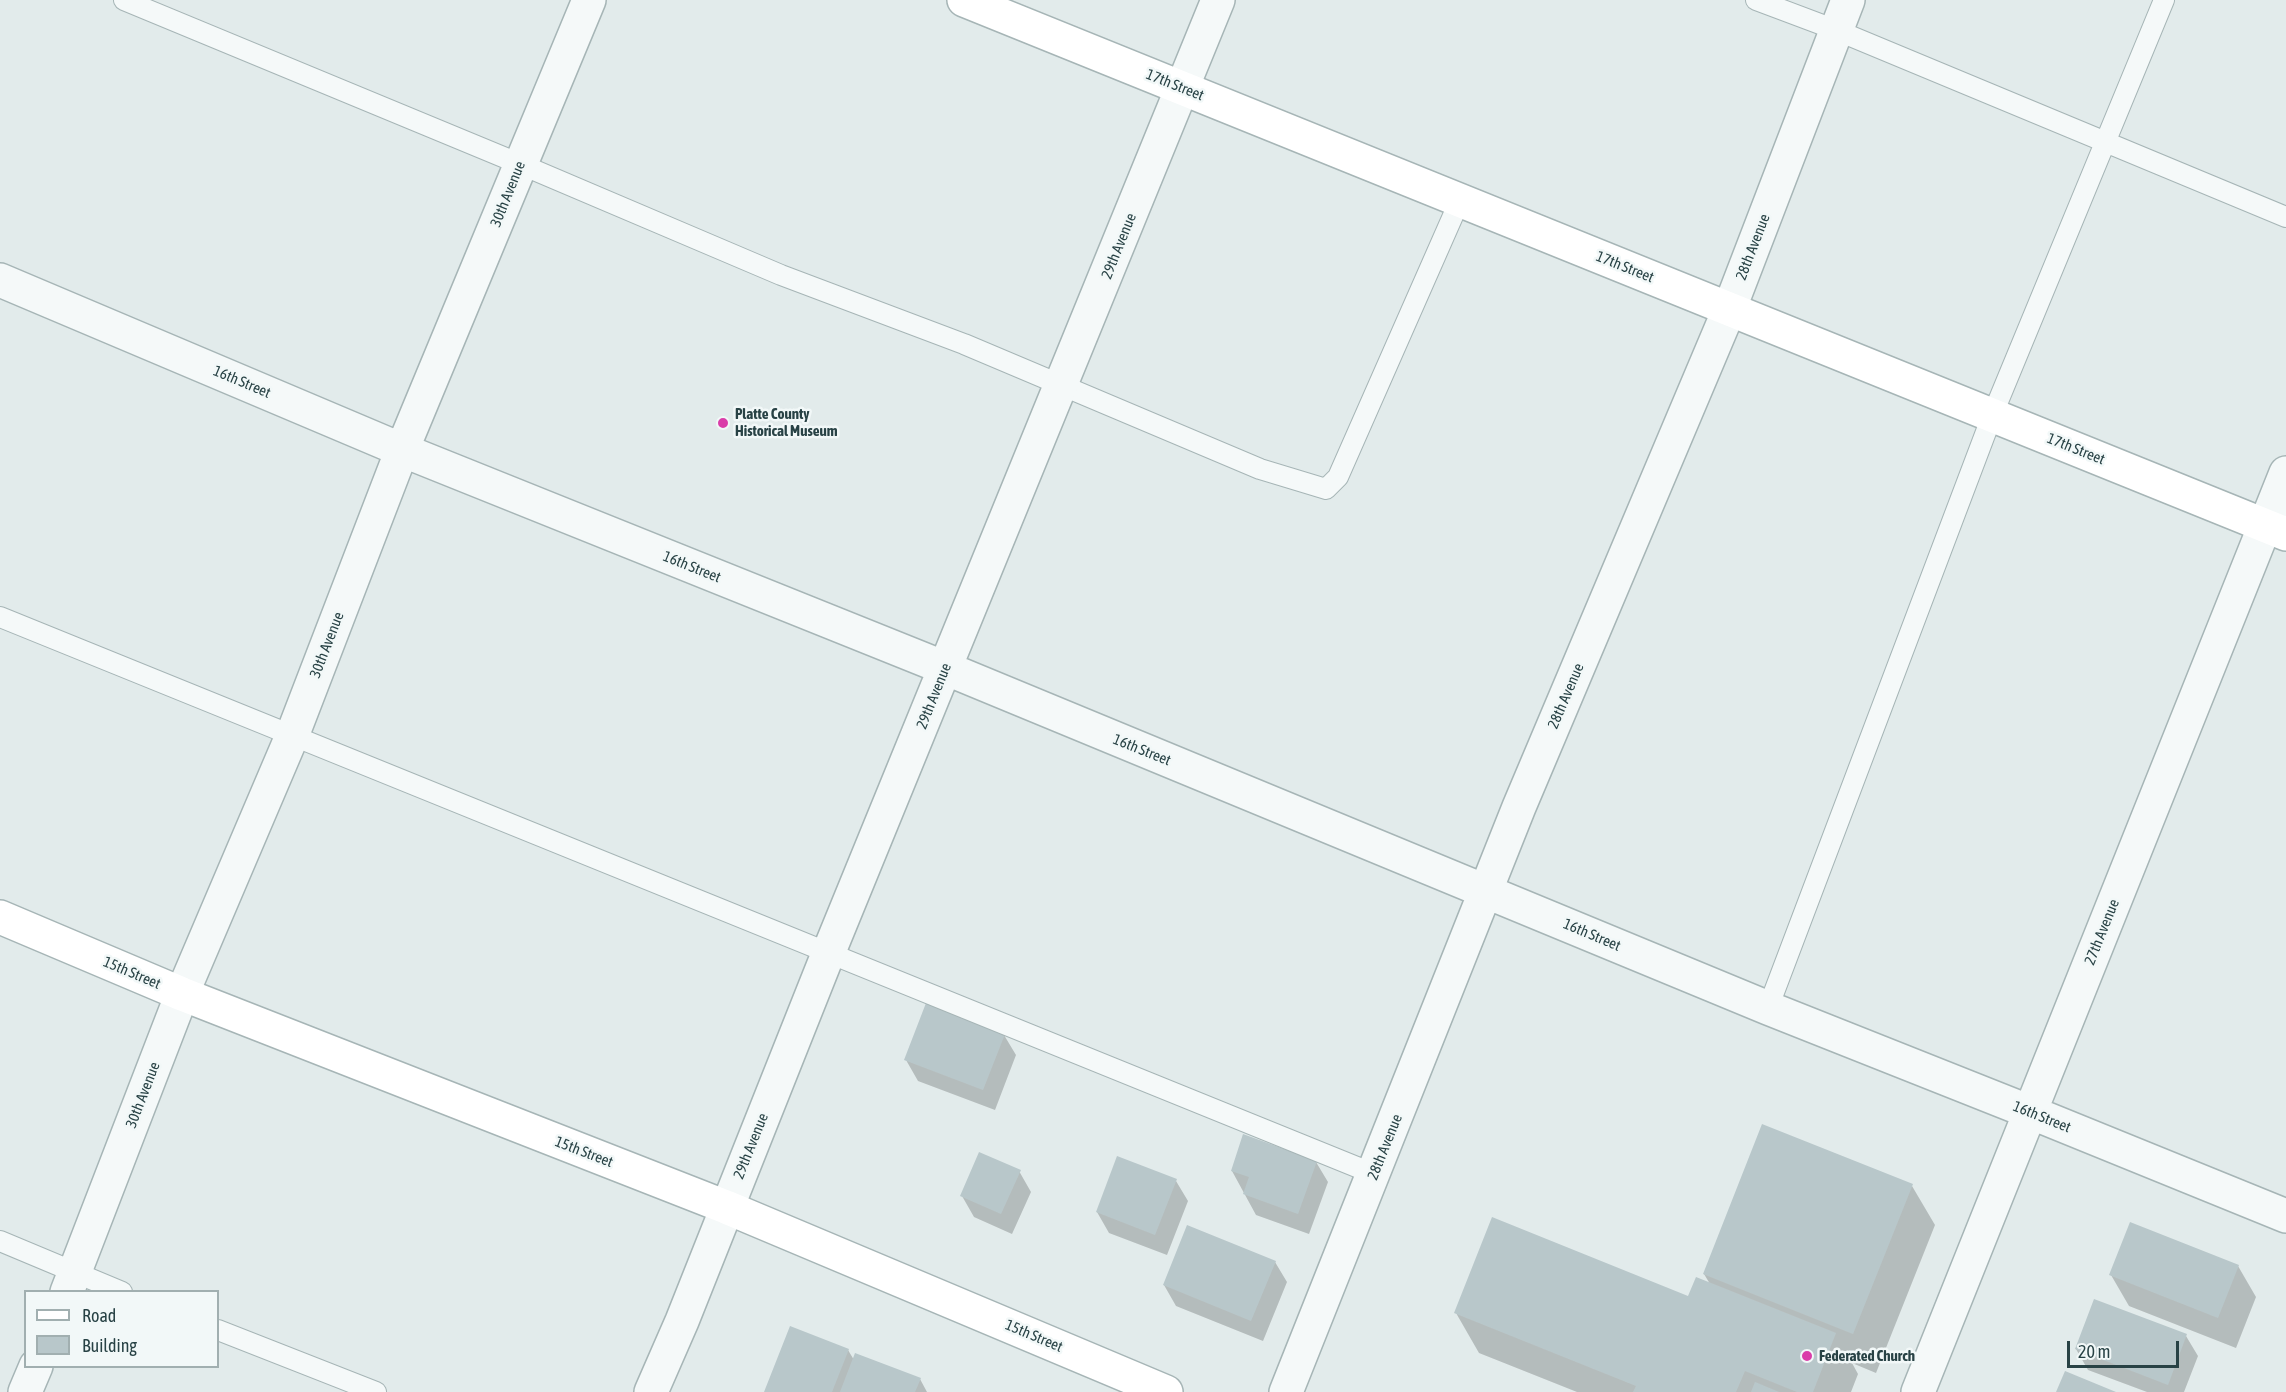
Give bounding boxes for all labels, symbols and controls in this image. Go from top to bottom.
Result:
street label: 17th Street [1144,65,1206,105]
street label: 30th Avenue [487,159,529,229]
street label: 29th Avenue [1098,211,1140,281]
street label: 28th Avenue [1732,211,1774,283]
street label: 17th Street [1594,247,1656,287]
street label: 16th Street [211,362,273,402]
place label: Platte County Historical Museum [735,405,838,440]
marker: Platte County Historical Museum [716,416,730,430]
street label: 17th Street [2045,429,2107,469]
street label: 16th Street [661,547,723,587]
street label: 30th Avenue [306,609,348,681]
street label: 29th Avenue [913,661,955,731]
street label: 28th Avenue [1544,661,1588,731]
street label: 16th Street [1111,730,1173,770]
street label: 27th Avenue [2081,897,2123,967]
street label: 16th Street [1561,915,1623,955]
street label: 15th Street [101,953,163,993]
street label: 30th Avenue [122,1059,164,1131]
street label: 16th Street [2011,1097,2073,1137]
street label: 29th Avenue [730,1111,772,1181]
street label: 28th Avenue [1364,1112,1406,1182]
street label: 15th Street [552,1133,616,1171]
legend [24,1290,219,1368]
text: Road [82,1305,116,1326]
street label: 15th Street [1003,1316,1065,1356]
scale bar [2070,1329,2182,1367]
text: Building [82,1335,137,1356]
text: 20 m [2078,1341,2110,1362]
place label: Federated Church [1819,1347,1915,1365]
marker: Federated Church [1800,1349,1814,1363]

